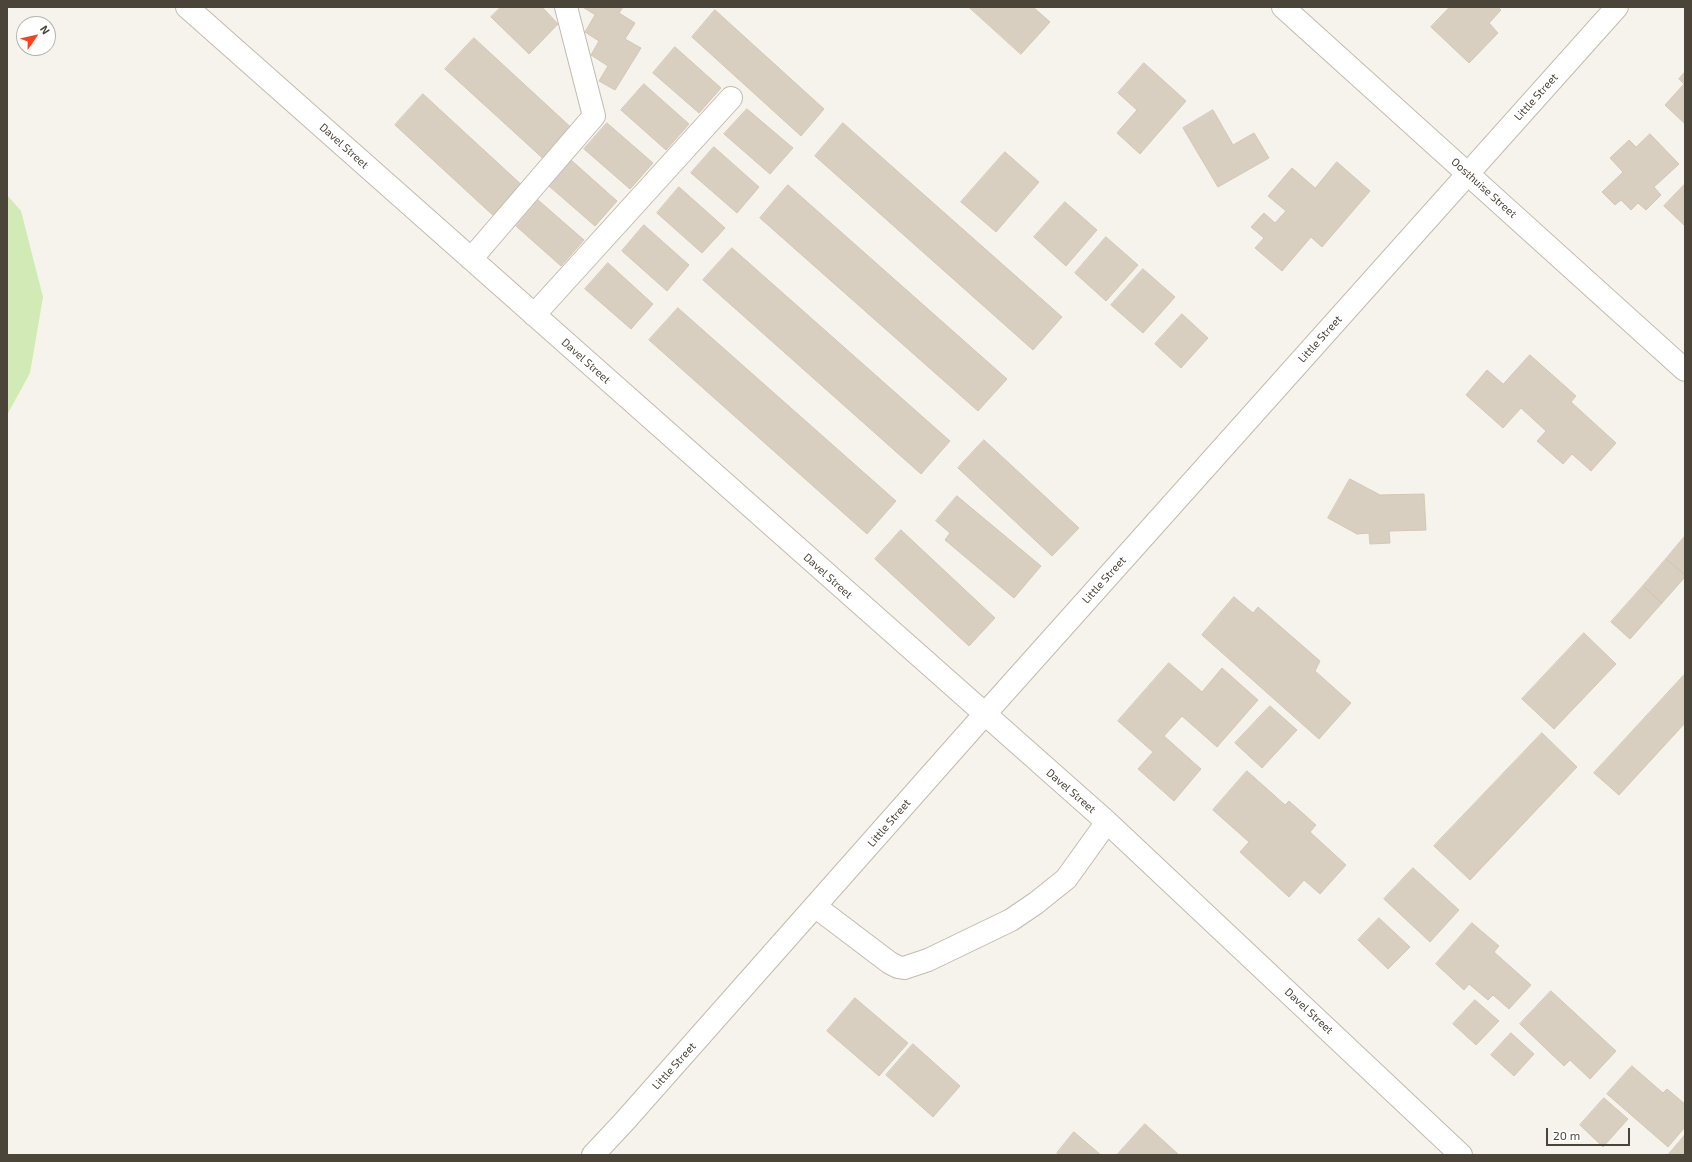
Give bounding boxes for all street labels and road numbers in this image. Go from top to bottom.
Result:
street label: Little Street [1511,71,1561,123]
street label: Davel Street [317,121,371,171]
street label: Oosthuise Street [1449,155,1519,221]
street label: Little Street [1295,313,1345,365]
street label: Davel Street [559,336,613,386]
street label: Davel Street [801,551,855,601]
street label: Little Street [1079,554,1129,606]
street label: Davel Street [1044,766,1098,816]
street label: Little Street [865,796,913,850]
street label: Davel Street [1282,985,1336,1037]
street label: Little Street [649,1040,699,1092]

